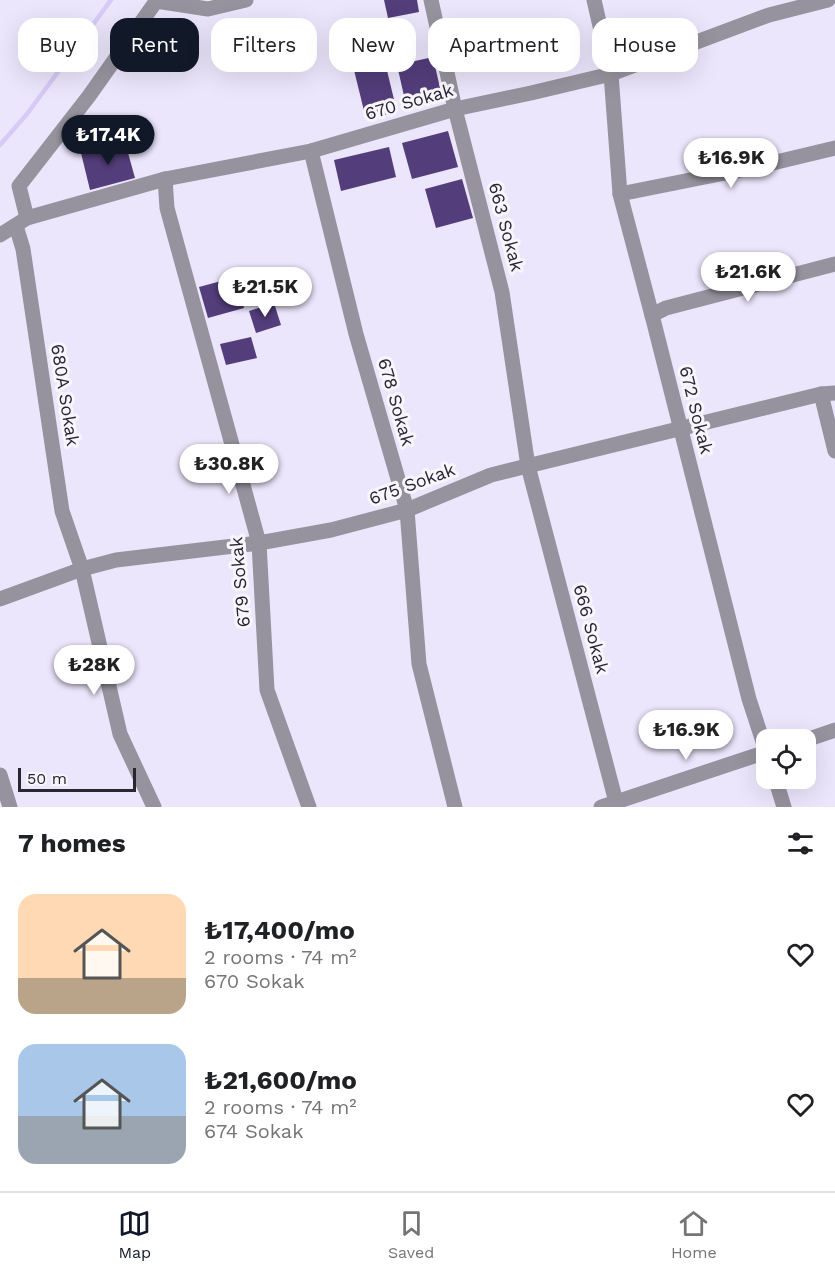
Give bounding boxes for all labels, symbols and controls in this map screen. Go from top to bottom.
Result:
chip: Buy [18,18,98,72]
chip: Rent [110,18,199,72]
chip: Filters [211,18,317,72]
chip: New [329,18,416,72]
chip: Apartment [428,18,580,72]
chip: House [592,18,698,72]
street label: 670 Sokak [362,79,455,124]
pin: ₺17.4K [59,115,157,166]
text: ₺17.4K [75,122,141,146]
pin: ₺16.9K [682,138,780,189]
text: ₺16.9K [697,145,765,169]
street label: 663 Sokak [485,180,528,274]
pin: ₺21.6K [699,252,797,303]
text: ₺21.6K [715,259,781,283]
pin: ₺21.5K [216,267,314,318]
text: ₺21.5K [232,274,298,298]
street label: 680A Sokak [47,342,84,448]
street label: 678 Sokak [374,355,419,448]
street label: 672 Sokak [675,364,718,456]
pin: ₺30.8K [180,444,278,495]
text: ₺30.8K [194,451,264,475]
street label: 675 Sokak [366,458,458,509]
street label: 679 Sokak [225,536,254,628]
street label: 666 Sokak [569,582,613,676]
pin: ₺28K [58,645,130,696]
text: ₺28K [68,652,120,676]
pin: ₺16.9K [637,710,735,761]
text: ₺16.9K [652,717,720,741]
map controls [756,729,816,789]
button: locate [756,729,816,789]
scale bar [18,765,136,792]
text: 50 m [27,769,67,788]
icon: filters [784,827,817,860]
text: 7 homes [18,828,126,858]
text: ₺17,400/mo [204,915,355,945]
icon: home [66,918,138,990]
icon: heart [784,938,817,971]
text: 2 rooms · 74 m² [204,945,357,969]
text: 670 Sokak [204,969,305,993]
text: ₺21,600/mo [204,1065,357,1095]
icon: home [66,1068,138,1140]
icon: heart [784,1088,817,1121]
text: 2 rooms · 74 m² [204,1095,357,1119]
text: 674 Sokak [204,1119,304,1143]
tab: Map [118,1207,151,1262]
tab: Saved [388,1207,434,1262]
tab: Home [671,1207,717,1262]

